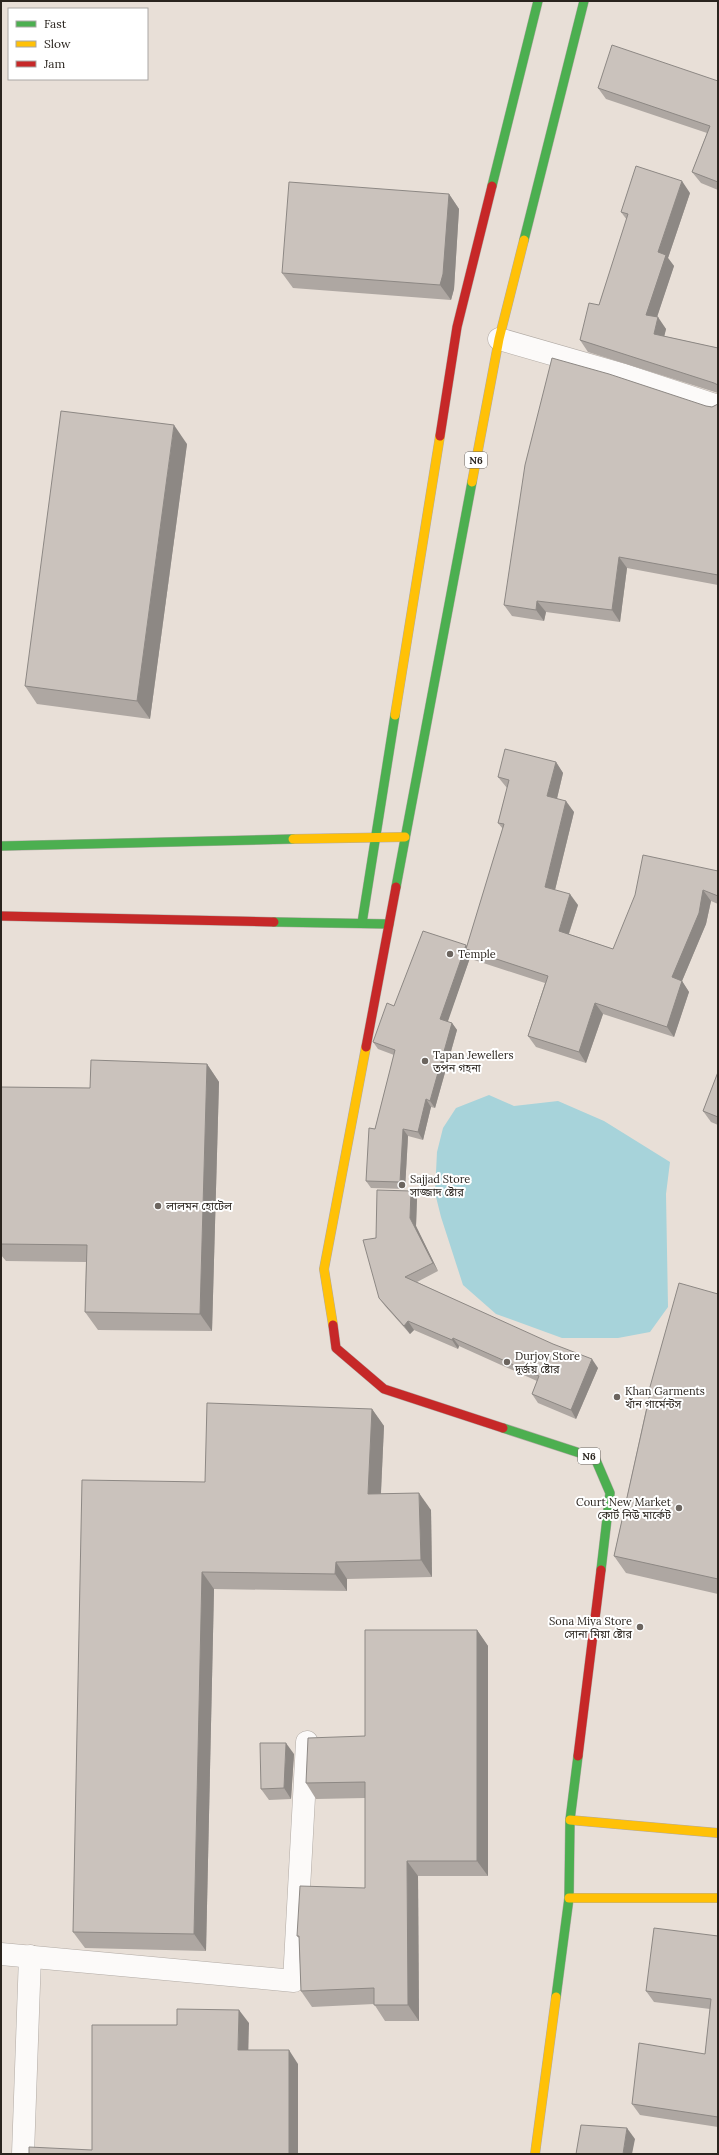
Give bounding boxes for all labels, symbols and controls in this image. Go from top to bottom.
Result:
legend [8,8,148,80]
text: Fast [44,16,67,31]
text: Slow [44,36,71,51]
text: Jam [43,56,65,71]
road number: N6 [465,452,487,468]
place label: Temple [458,947,496,961]
marker: Temple [445,949,455,959]
place label: Tapan Jewellers তপন গহনা [432,1048,514,1075]
marker: Tapan Jewellers তপন গহনা [420,1056,430,1066]
place label: Sajjad Store সাজ্জাদ ষ্টোর [409,1172,470,1199]
marker: Sajjad Store সাজ্জাদ ষ্টোর [397,1180,407,1190]
place label: লালমন হোটেল [165,1199,233,1213]
marker: লালমন হোটেল [153,1201,163,1211]
place label: Durjoy Store দূর্জয় ষ্টোর [514,1349,580,1376]
marker: Durjoy Store দূর্জয় ষ্টোর [502,1357,512,1367]
place label: Khan Garments খাঁন গার্মেন্টস [625,1384,705,1411]
marker: Khan Garments খাঁন গার্মেন্টস [612,1392,622,1402]
road number: N6 [578,1448,600,1464]
place label: Court New Market কোর্ট নিউ মার্কেট [576,1495,672,1522]
marker: Court New Market কোর্ট নিউ মার্কেট [674,1503,684,1513]
place label: Sona Miya Store সোনা মিয়া ষ্টোর [549,1614,632,1641]
marker: Sona Miya Store সোনা মিয়া ষ্টোর [635,1622,645,1632]

